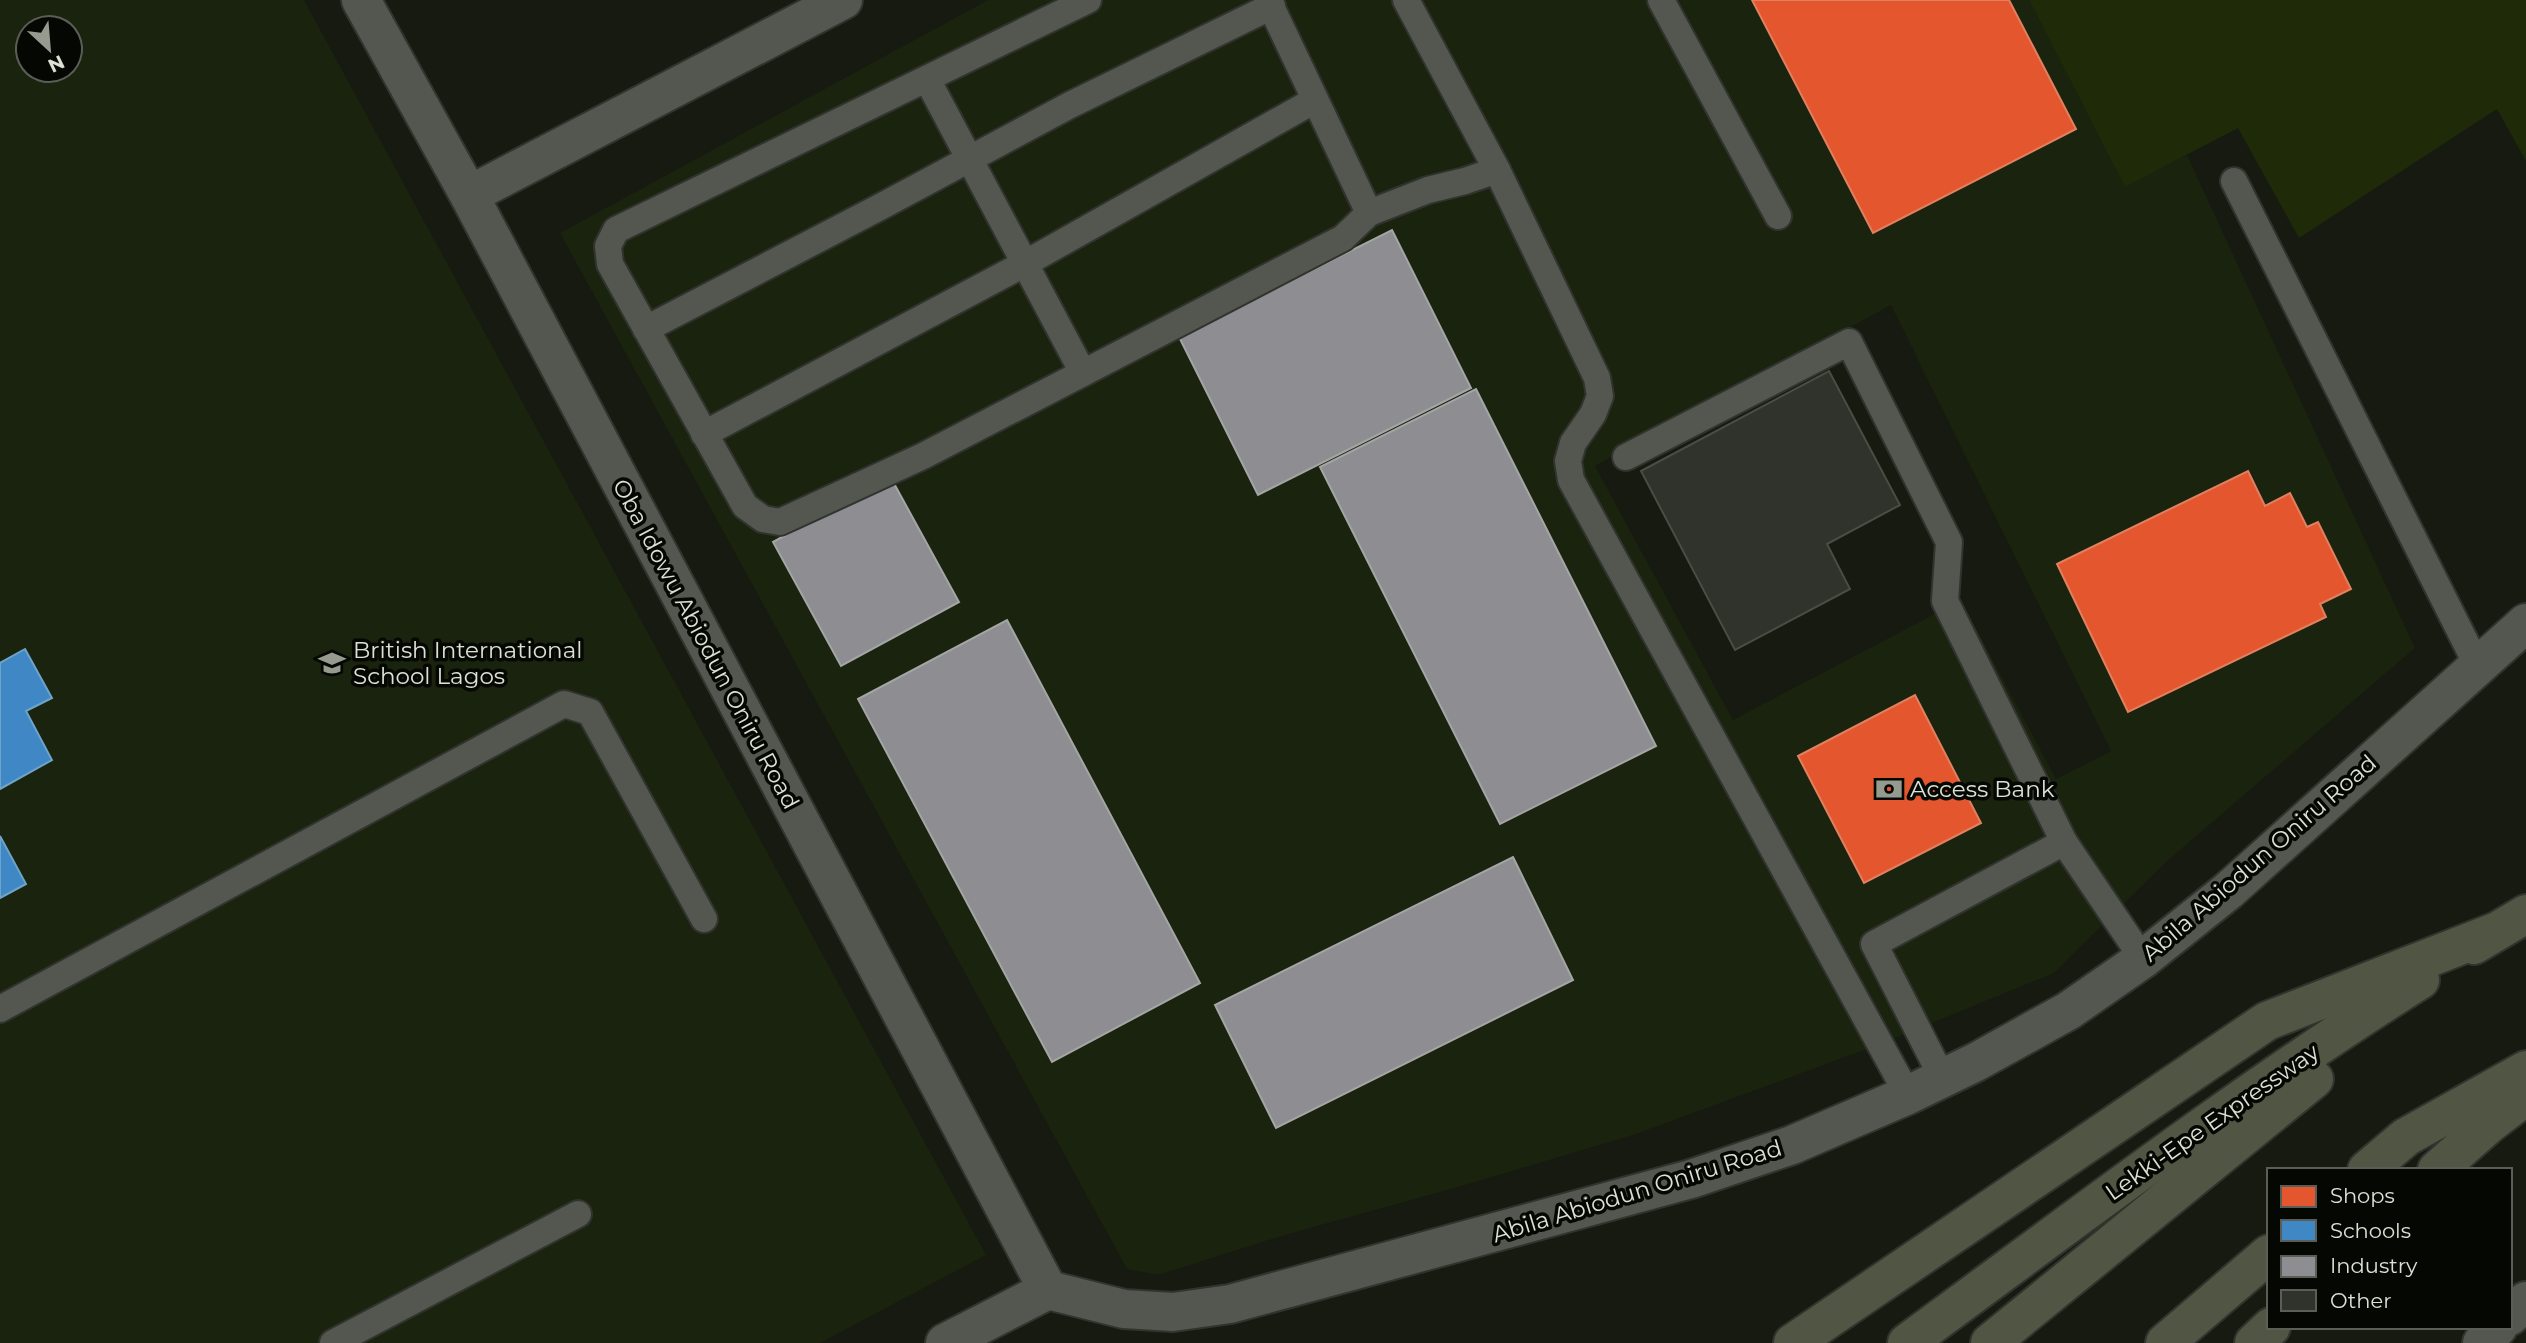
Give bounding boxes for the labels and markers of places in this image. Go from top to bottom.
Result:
place label: British International School Lagos [353,636,582,690]
school or university icon: British International School Lagos [317,648,347,678]
bank icon: Access Bank [1874,774,1904,804]
place label: Access Bank [1910,775,2055,803]

